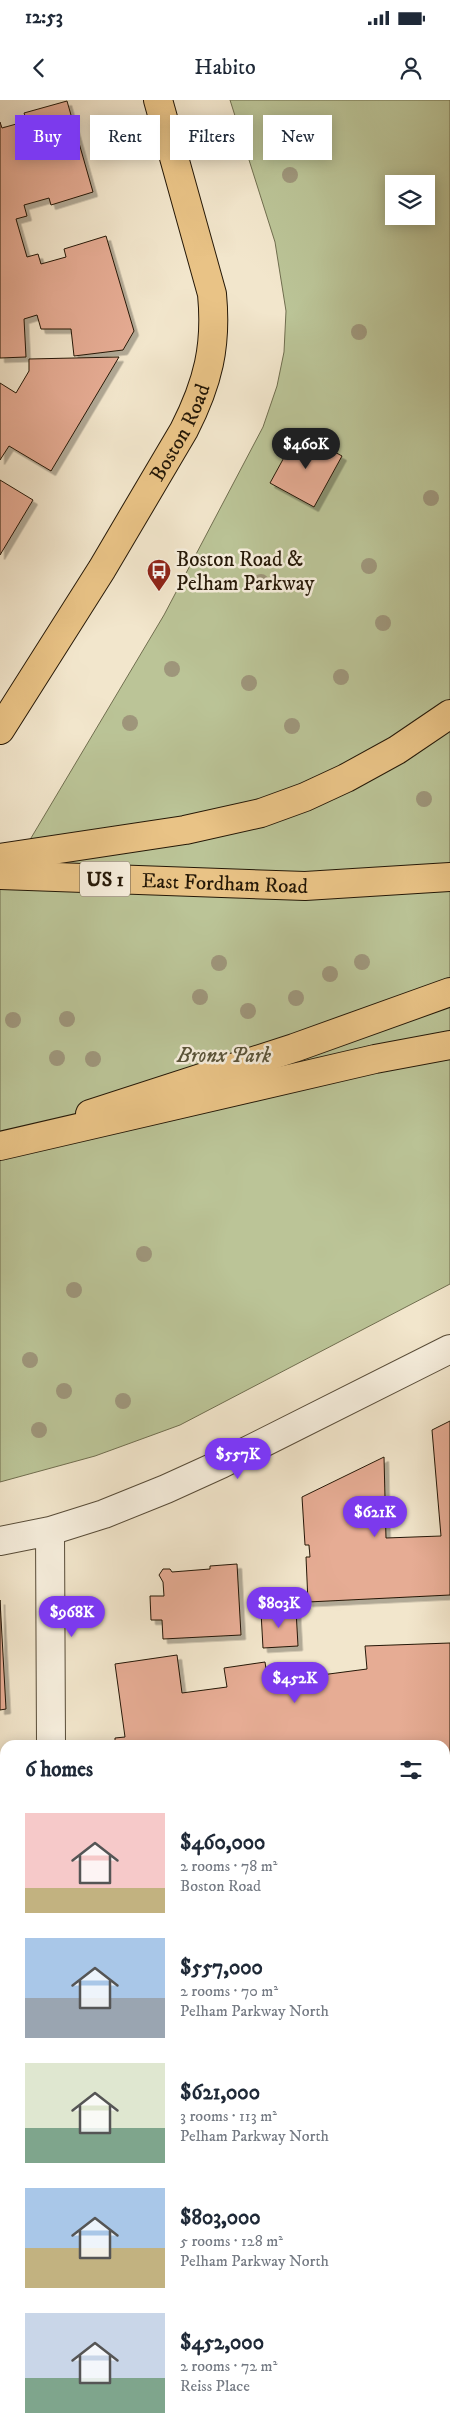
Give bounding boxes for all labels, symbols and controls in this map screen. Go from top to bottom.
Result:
text: 12:53 [25,6,63,29]
icon: back [25,54,53,82]
text: Habito [194,54,256,81]
icon: person [397,54,425,82]
chip: Buy [15,115,80,160]
chip: Rent [90,115,160,160]
chip: Filters [170,115,253,160]
chip: New [263,115,332,160]
map controls [385,175,435,225]
button: layers [385,175,435,225]
street label: Boston Road [145,380,217,486]
pin: $460K [271,428,341,470]
text: $460K [283,434,329,454]
place label: Boston Road & Pelham Parkway [176,547,316,597]
bus stop icon: Boston Road & Pelham Parkway [146,558,172,592]
road number: US 1 [80,862,130,896]
street label: East Fordham Road [141,868,309,900]
park label: Bronx Park [176,1043,271,1069]
pin: $557K [203,1438,273,1480]
text: $557K [216,1444,260,1464]
pin: $621K [340,1496,410,1538]
text: $621K [354,1502,396,1522]
pin: $803K [244,1586,314,1629]
text: $803K [258,1593,300,1613]
pin: $968K [37,1596,107,1638]
text: $968K [50,1602,94,1622]
pin: $452K [260,1662,330,1704]
text: $452K [273,1668,317,1688]
icon: filters [397,1756,425,1784]
text: 6 homes [25,1757,93,1783]
text: $460,000 [180,1830,265,1856]
icon: home [65,1833,125,1893]
text: 2 rooms · 78 m² [180,1856,277,1876]
text: Boston Road [180,1876,261,1896]
text: $557,000 [180,1955,263,1981]
icon: home [65,1958,125,2018]
text: 2 rooms · 70 m² [180,1981,278,2001]
text: Pelham Parkway North [180,2001,329,2021]
text: $621,000 [180,2080,260,2106]
icon: home [65,2083,125,2143]
text: 3 rooms · 113 m² [180,2106,277,2126]
text: Pelham Parkway North [180,2126,329,2146]
text: $803,000 [180,2205,261,2231]
icon: home [65,2208,125,2268]
text: 5 rooms · 128 m² [180,2231,283,2251]
text: Pelham Parkway North [180,2251,329,2271]
text: $452,000 [180,2330,264,2356]
icon: home [65,2333,125,2393]
text: 2 rooms · 72 m² [180,2356,277,2376]
text: Reiss Place [180,2376,250,2396]

